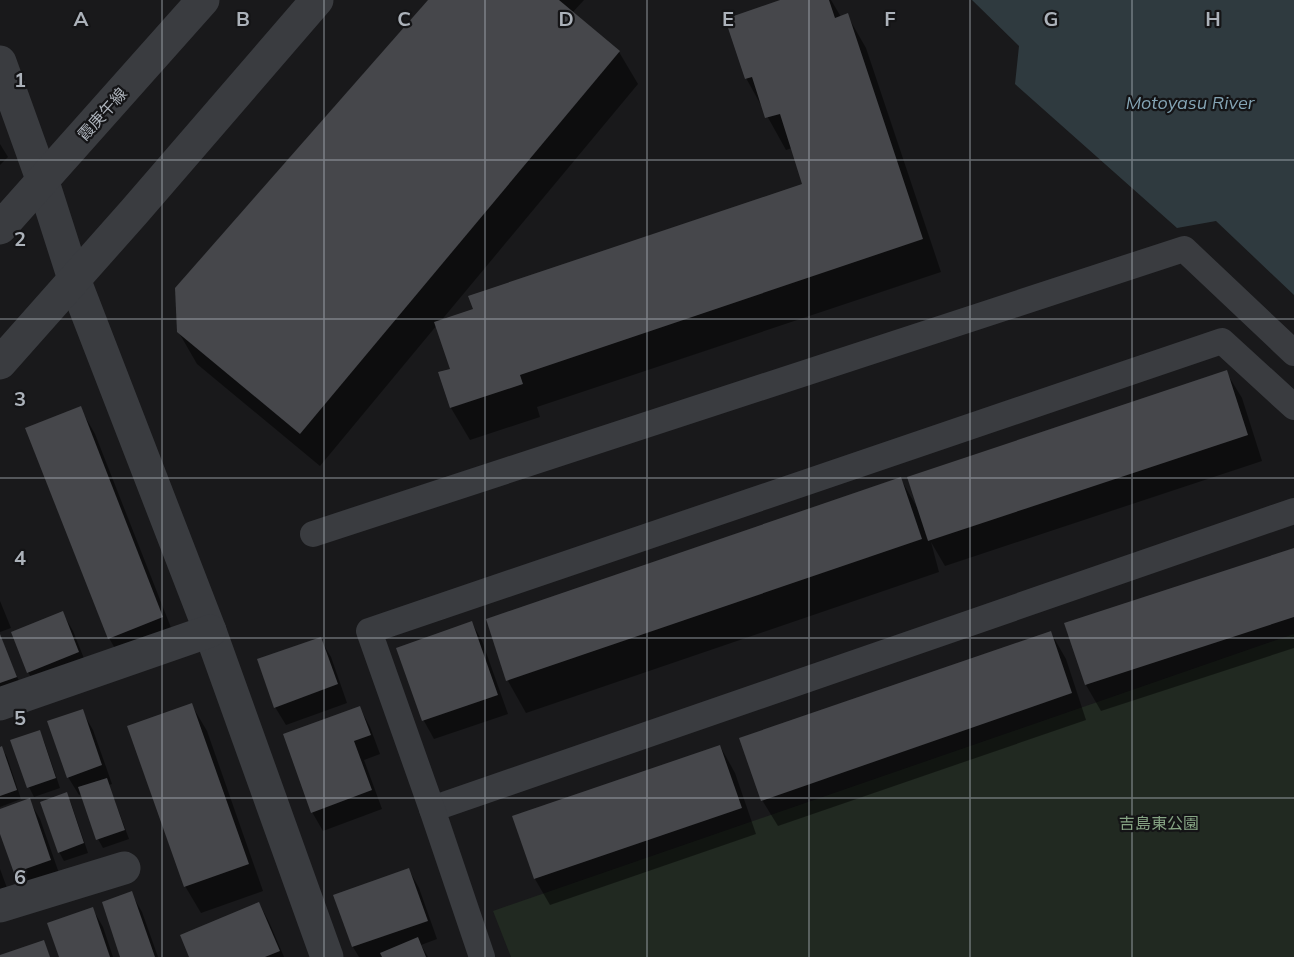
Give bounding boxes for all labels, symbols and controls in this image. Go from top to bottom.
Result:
text: A [74,6,89,31]
text: B [236,6,250,31]
text: C [397,6,411,31]
text: D [558,6,574,31]
text: E [722,6,734,31]
text: F [884,6,896,31]
text: G [1044,6,1058,31]
text: H [1205,6,1221,31]
text: 1 [14,67,26,92]
street label: 霞庚午線 [73,84,131,144]
water label: Motoyasu River [1126,91,1256,114]
text: 2 [14,226,26,251]
text: 3 [14,386,26,411]
text: 4 [14,545,26,570]
text: 5 [14,705,26,730]
park label: 吉島東公園 [1119,813,1199,833]
text: 6 [14,864,26,889]

